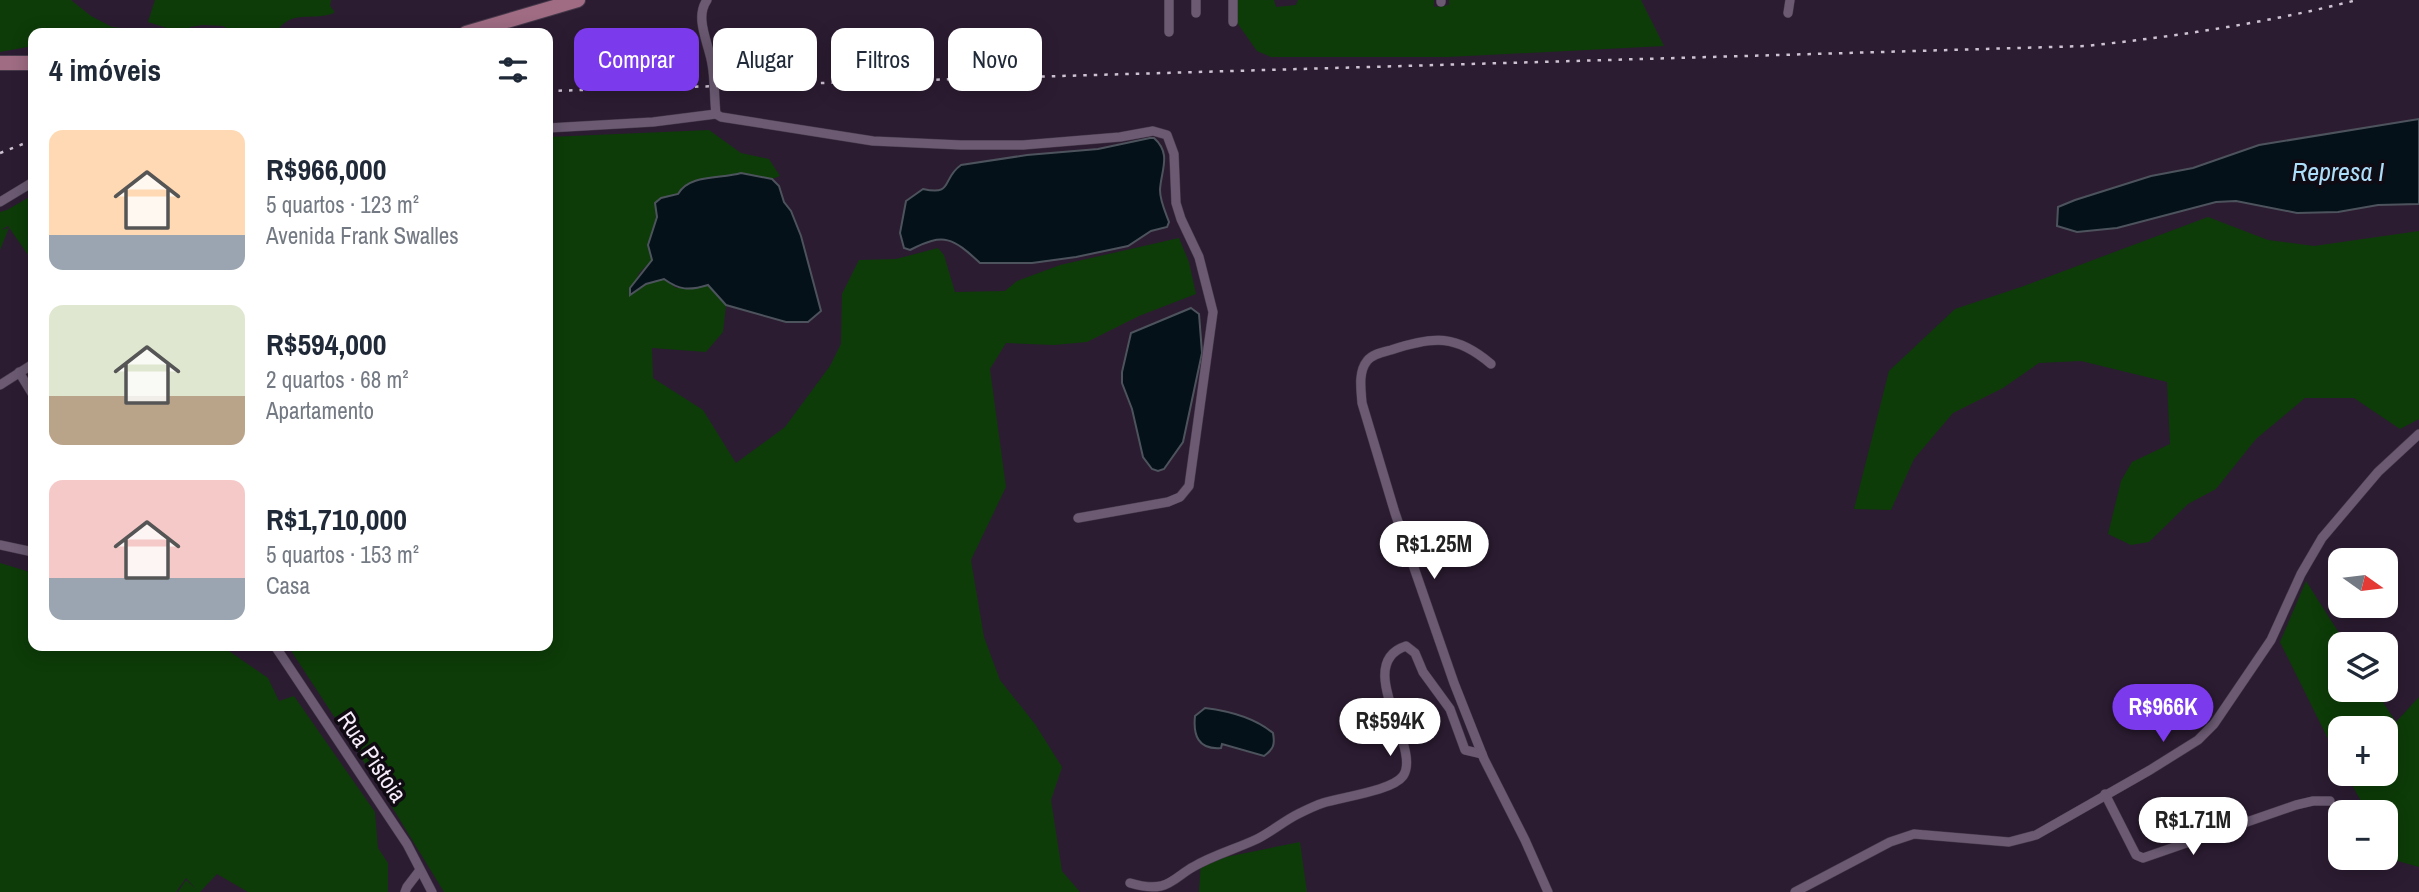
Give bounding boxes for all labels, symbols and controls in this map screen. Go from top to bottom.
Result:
chip: Comprar [574,28,699,91]
chip: Alugar [713,28,817,91]
chip: Filtros [831,28,934,91]
chip: Novo [948,28,1042,91]
text: 4 imóveis [49,50,161,90]
icon: filters [494,51,532,89]
text: R$966,000 [266,149,386,189]
water label: Represa I [2292,154,2384,189]
icon: home [105,158,189,242]
text: 5 quartos · 123 m² [266,189,419,220]
text: Avenida Frank Swalles [266,220,459,251]
text: R$594,000 [266,324,386,364]
icon: home [105,333,189,417]
text: 2 quartos · 68 m² [266,364,409,395]
text: Apartamento [266,395,374,426]
text: R$1,710,000 [266,499,407,539]
icon: home [105,508,189,592]
pin: R$1.25M [1369,522,1499,581]
text: R$1.25M [1396,528,1472,559]
text: 5 quartos · 153 m² [266,539,419,570]
north arrow [2328,548,2398,618]
map controls [2328,548,2398,870]
text: Casa [266,570,310,601]
button: layers [2328,632,2398,702]
pin: R$966K [2106,684,2220,744]
text: R$966K [2128,691,2198,722]
pin: R$594K [1333,698,1447,758]
street label: Rua Pistoia [331,705,415,808]
text: R$594K [1355,705,1425,736]
button: + [2328,716,2398,786]
pin: R$1.71M [2128,798,2258,857]
button: − [2328,800,2398,870]
text: R$1.71M [2155,804,2231,835]

